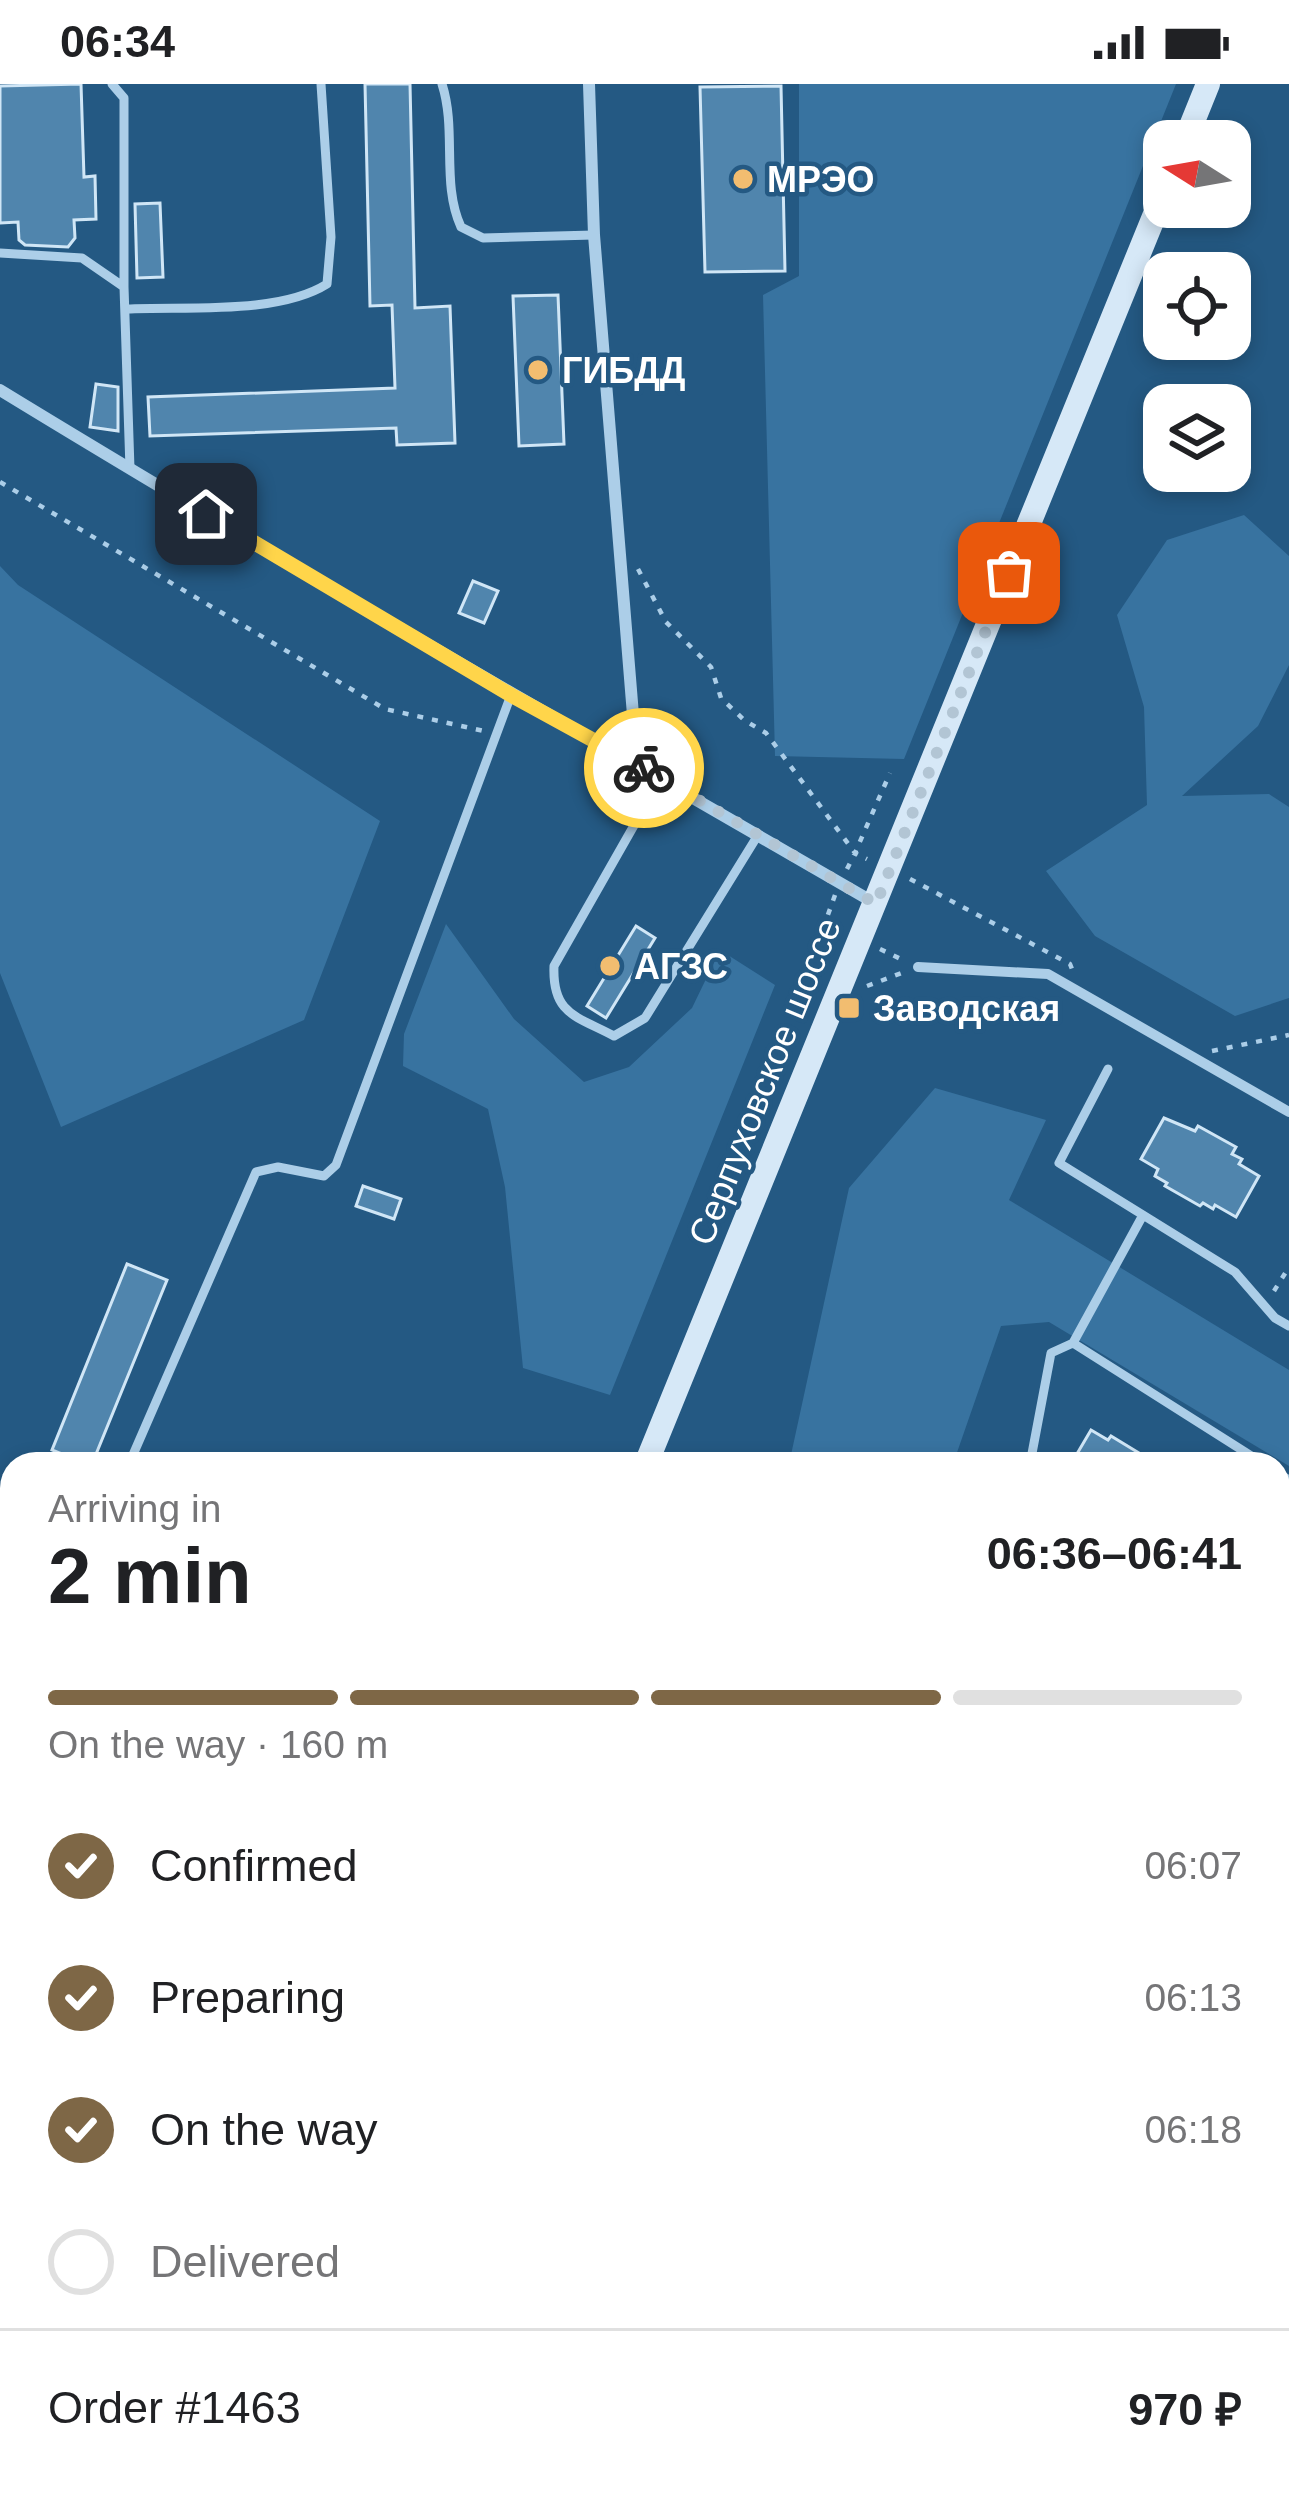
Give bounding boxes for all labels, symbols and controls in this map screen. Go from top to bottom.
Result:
text: 06:34 [60,16,175,67]
north arrow [1143,120,1251,228]
map controls [1143,120,1251,492]
place label: МРЭО [767,159,875,200]
marker: МРЭО [730,166,756,192]
button: locate [1143,252,1251,360]
place label: ГИБДД [562,350,685,391]
marker: ГИБДД [525,357,551,383]
button: layers [1143,384,1251,492]
pin [155,463,257,565]
icon: home [173,481,239,547]
pin [958,522,1060,624]
icon: bag [976,540,1042,606]
courier [584,708,704,828]
icon: bike [611,735,677,801]
street label: Серпуховское шоссе [680,912,849,1251]
place label: АГЗС [634,946,728,987]
marker: АГЗС [597,953,623,979]
place label: Заводская [873,988,1060,1029]
marker: Заводская [836,995,862,1021]
text: Arriving in [48,1487,221,1530]
text: 06:36–06:41 [987,1528,1242,1579]
text: 2 min [48,1532,252,1620]
text: On the way · 160 m [48,1723,388,1766]
icon: check [48,1833,114,1899]
text: Confirmed [150,1840,358,1891]
text: 06:07 [1144,1844,1242,1887]
icon: check [48,1965,114,2031]
text: Preparing [150,1972,345,2023]
text: 06:13 [1144,1976,1242,2019]
icon: check [48,2097,114,2163]
text: On the way [150,2104,378,2155]
text: 06:18 [1144,2108,1242,2151]
text: Delivered [150,2236,340,2287]
text: Order #1463 [48,2382,301,2433]
text: 970 ₽ [1128,2384,1242,2435]

